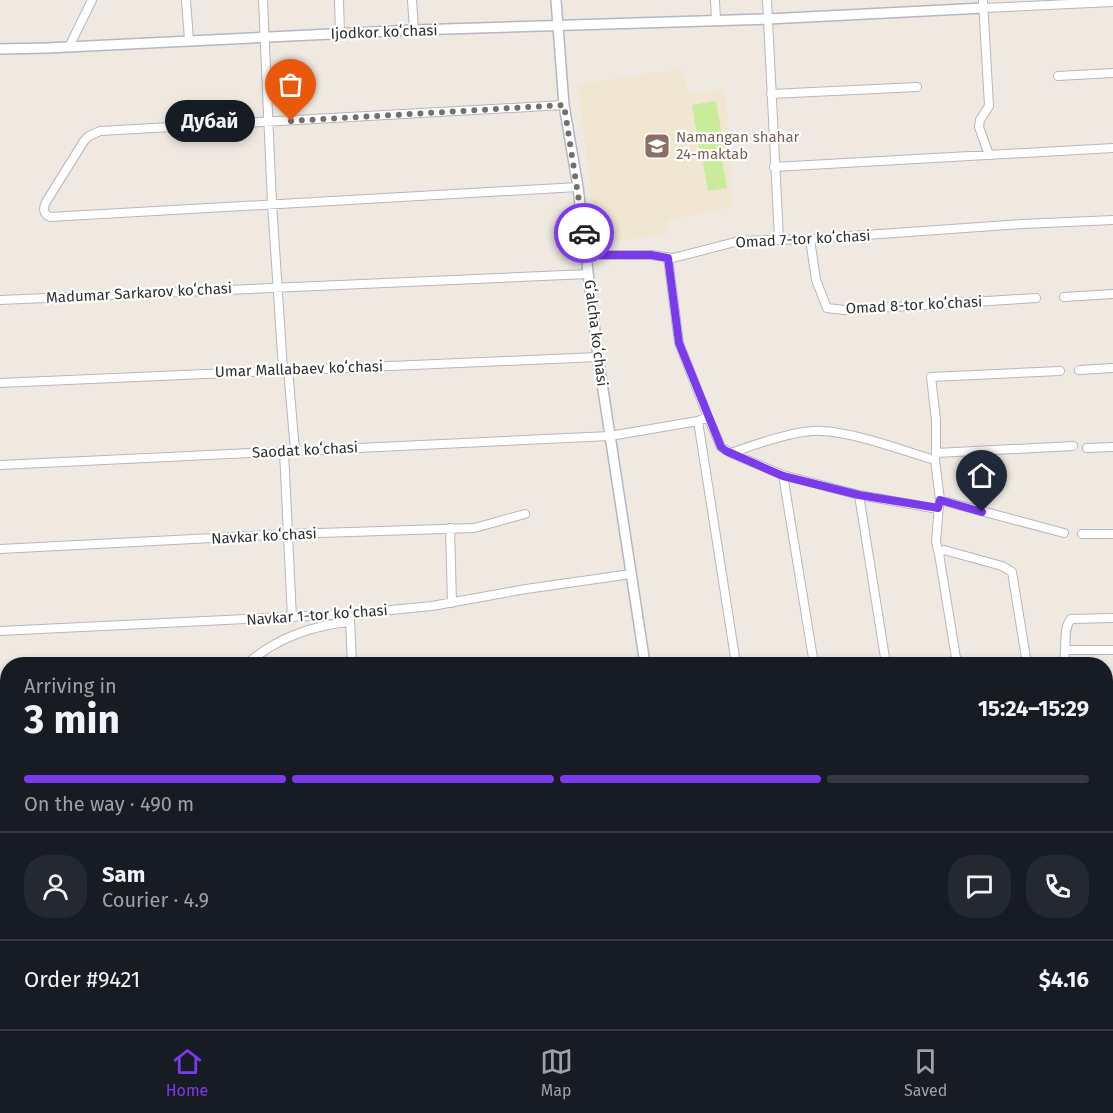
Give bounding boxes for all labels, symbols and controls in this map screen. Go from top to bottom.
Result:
street label: Ijodkor koʻchasi [330,21,438,43]
pin [265,59,316,121]
icon: bag [274,68,307,101]
callout: Дубай [165,100,255,142]
text: Дубай [182,109,238,133]
place label: Namangan shahar 24-maktab [676,128,800,163]
school or university icon: Namangan shahar 24-maktab [642,131,672,161]
courier [554,203,614,263]
icon: car [568,217,601,250]
street label: Omad 7-tor koʻchasi [735,226,871,252]
street label: Madumar Sarkarov koʻchasi [46,279,232,307]
street label: Gʻalcha koʻchasi [581,279,611,387]
street label: Omad 8-tor koʻchasi [845,292,983,318]
street label: Umar Mallabaev koʻchasi [215,357,383,381]
street label: Saodat koʻchasi [252,438,358,462]
pin [956,450,1007,512]
icon: home [965,459,998,492]
street label: Navkar koʻchasi [211,524,317,548]
street label: Navkar 1-tor koʻchasi [246,601,388,629]
text: Arriving in [24,674,117,698]
text: 15:24–15:29 [978,695,1089,722]
text: 3 min [24,697,120,743]
text: On the way · 490 m [24,792,194,816]
button: person [24,855,87,918]
button: chat [948,855,1011,918]
button: phone [1026,855,1089,918]
text: Sam [102,861,145,888]
text: Courier · 4.9 [102,888,209,912]
text: Order #9421 [24,966,140,993]
text: $4.16 [1039,966,1089,993]
tab: Home [166,1045,208,1100]
tab: Map [540,1045,573,1100]
tab: Saved [904,1045,947,1100]

